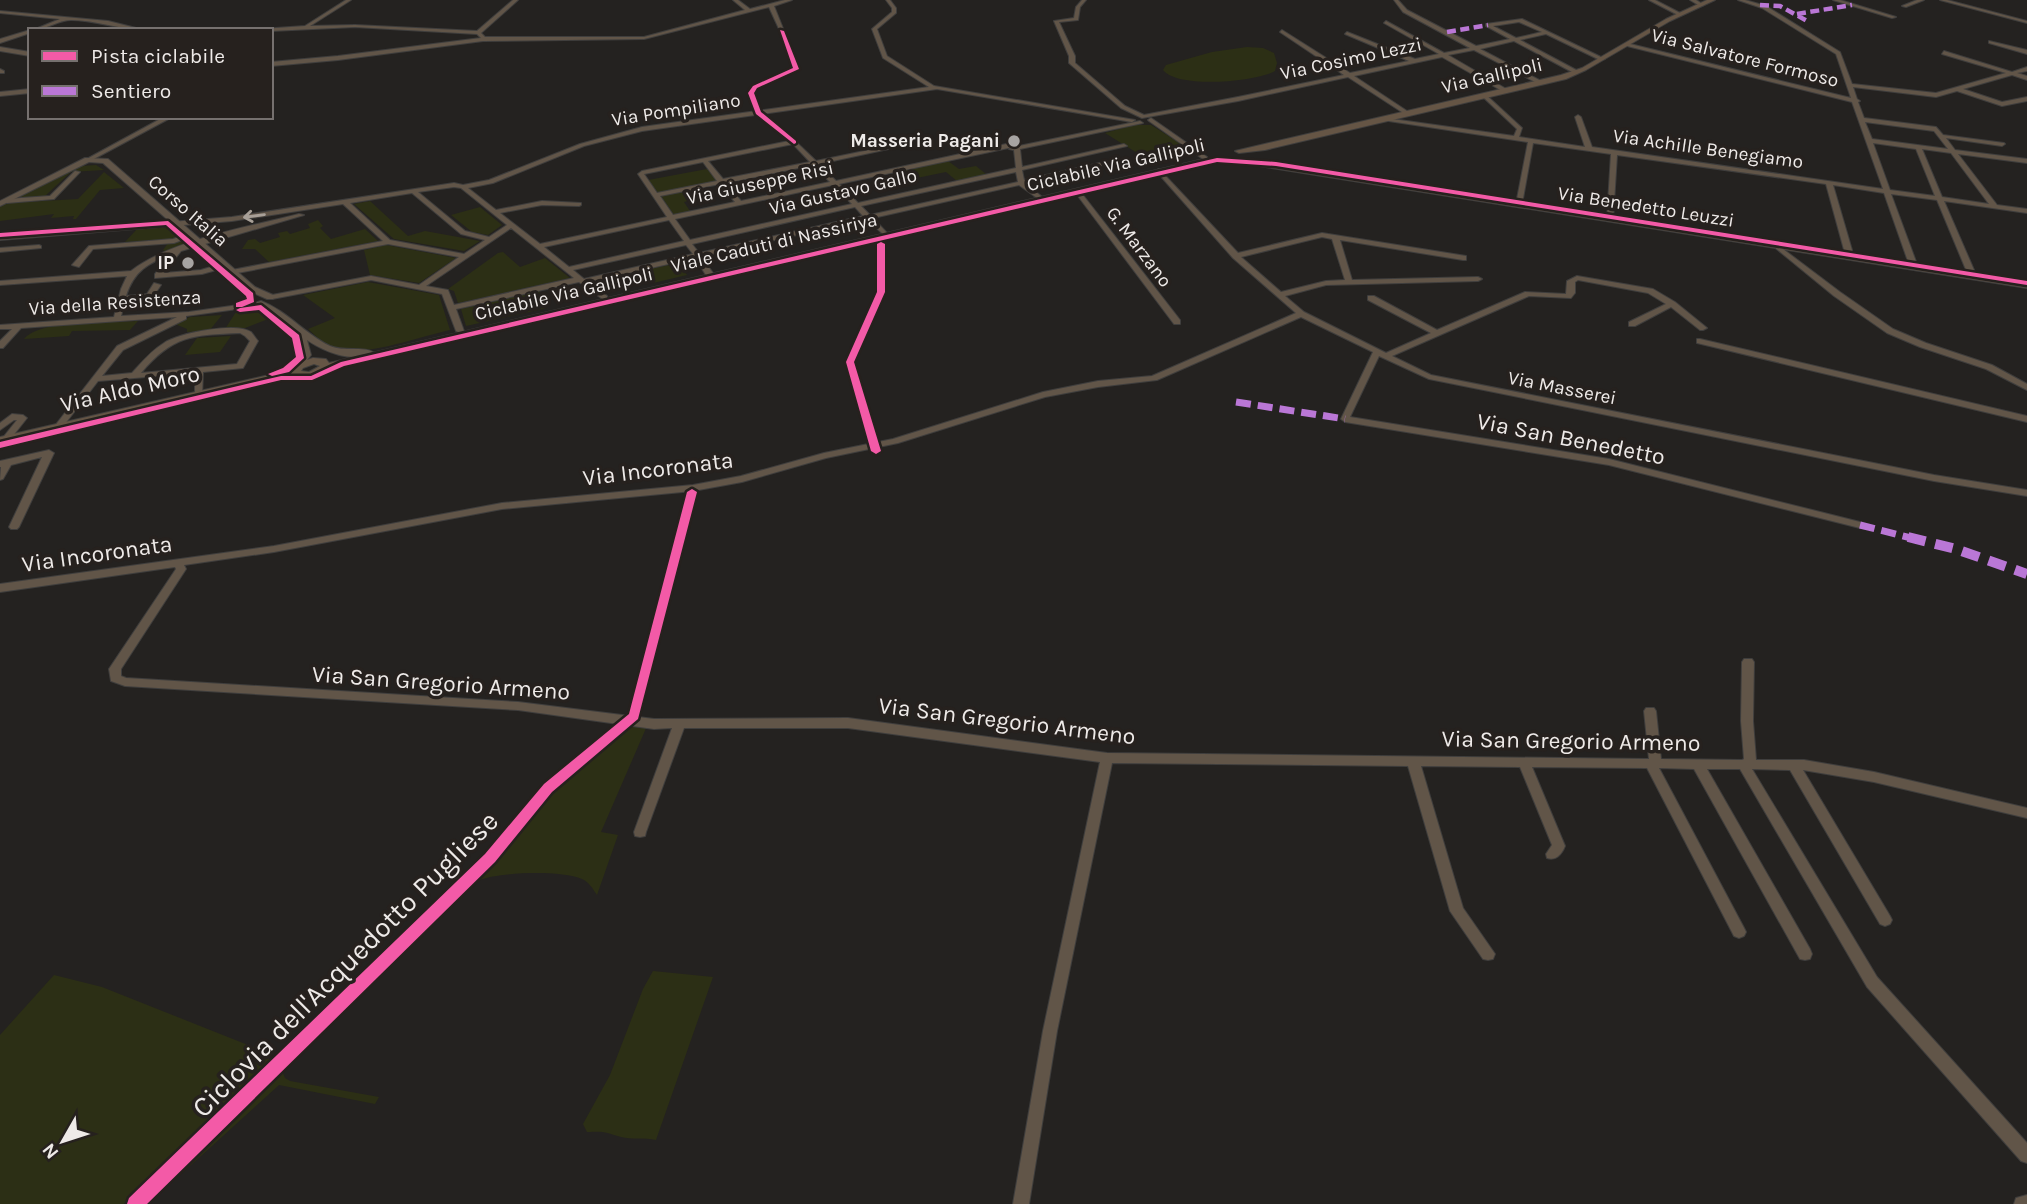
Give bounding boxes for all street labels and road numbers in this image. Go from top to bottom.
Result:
street label: Via Salvatore Formoso [1649,24,1841,92]
street label: Via Cosimo Lezzi [1278,33,1424,85]
street label: Via Gallipoli [1439,54,1545,98]
street label: Via Pompiliano [610,89,742,131]
street label: Via Achille Benegiamo [1611,125,1805,173]
street label: Ciclabile Via Gallipoli [1025,134,1207,196]
street label: Via Giuseppe Risi [684,157,836,209]
street label: Via Gustavo Gallo [767,164,919,220]
street label: Corso Italia [144,171,232,251]
street label: Via Benedetto Leuzzi [1556,182,1736,232]
street label: G. Marzano [1102,202,1176,292]
street label: Viale Caduti di Nassiriya [669,209,879,277]
street label: Ciclabile Via Gallipoli [473,263,655,325]
street label: Via della Resistenza [28,286,202,320]
street label: Via Aldo Moro [58,360,202,418]
street label: Via Masserei [1506,367,1618,409]
street label: Via San Benedetto [1475,408,1667,470]
street label: Via Incoronata [581,446,735,492]
street label: Via Incoronata [20,530,174,578]
street label: Via San Gregorio Armeno [311,661,571,705]
street label: Via San Gregorio Armeno [877,692,1137,750]
street label: Via San Gregorio Armeno [1441,725,1701,757]
street label: Ciclovia dell'Acquedotto Pugliese [185,804,505,1124]

